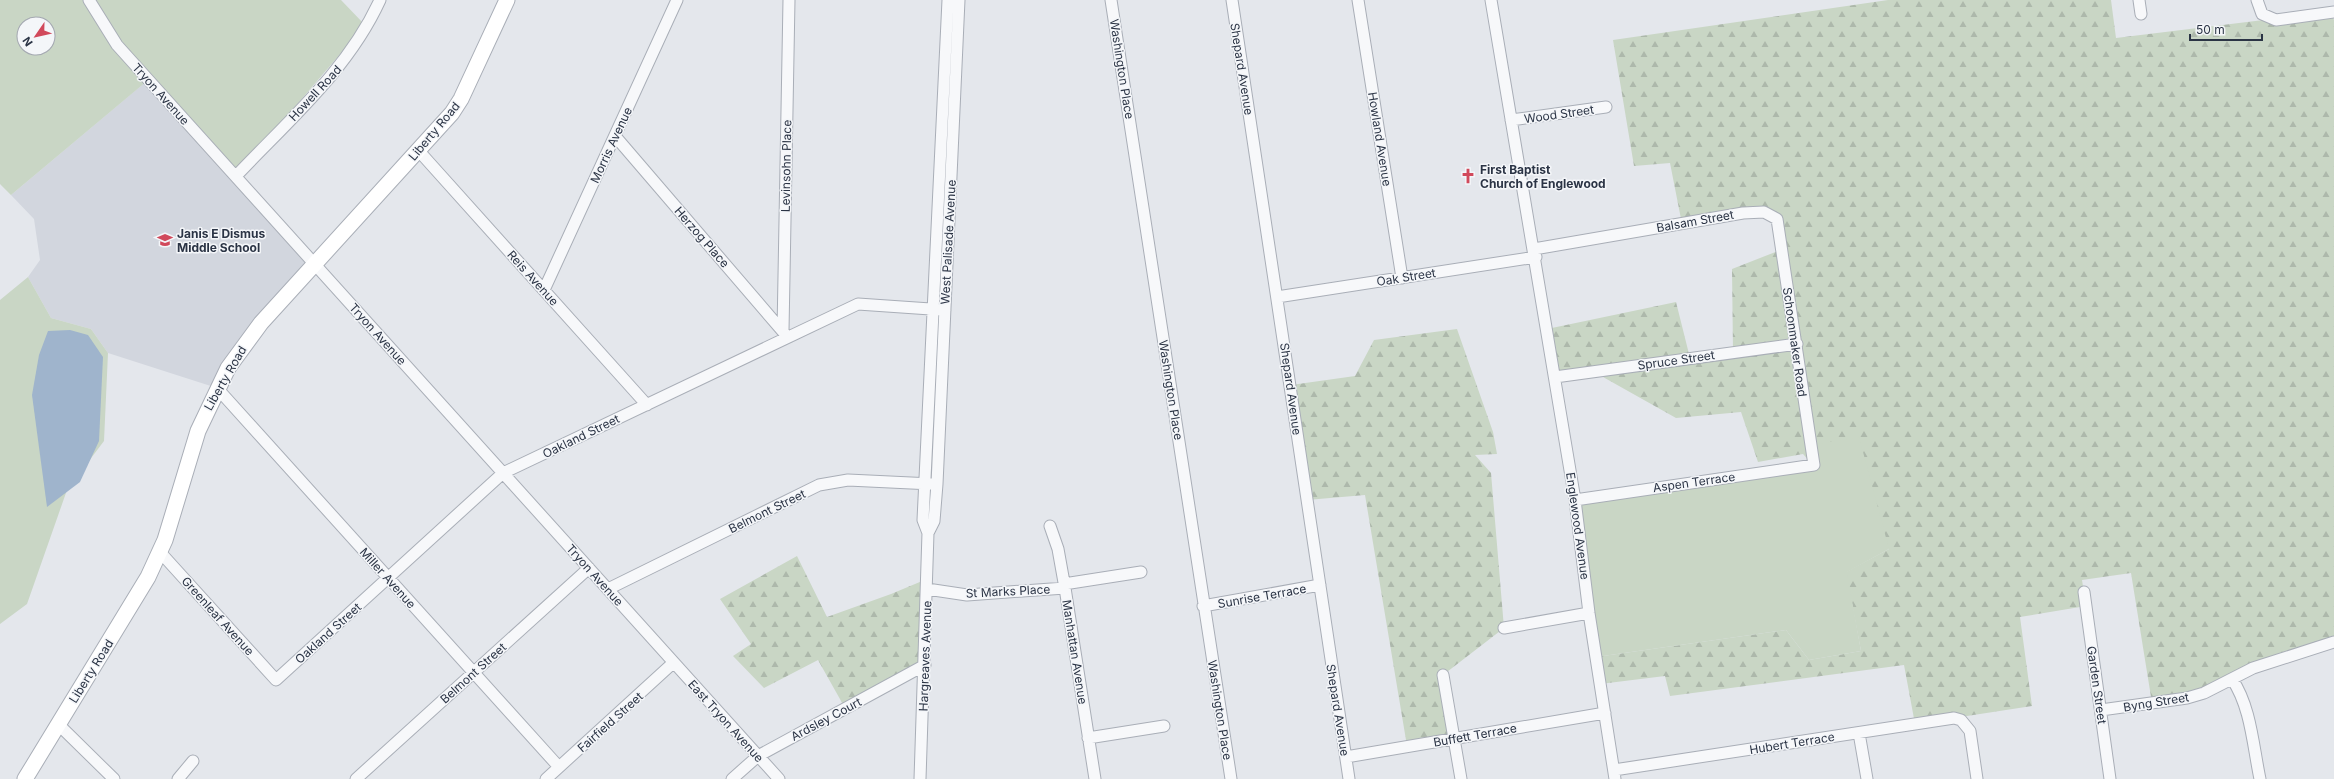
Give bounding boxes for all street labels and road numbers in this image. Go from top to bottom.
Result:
street label: Washington Place [1107,18,1137,120]
street label: Shepard Avenue [1227,22,1257,116]
street label: Tryon Avenue [129,60,193,128]
street label: Howell Road [285,62,345,124]
street label: Howland Avenue [1365,91,1395,187]
street label: Liberty Road [405,99,463,163]
street label: Wood Street [1523,102,1595,126]
street label: Morris Avenue [587,105,635,185]
street label: Levinsohn Place [778,120,794,212]
street label: West Palisade Avenue [937,179,959,305]
street label: Herzog Place [671,203,733,271]
street label: Balsam Street [1655,207,1735,235]
street label: Reis Avenue [504,247,562,309]
street label: Oak Street [1375,265,1437,289]
street label: Schoonmaker Road [1780,286,1810,398]
street label: Tryon Avenue [346,300,410,368]
street label: Washington Place [1156,339,1186,441]
street label: Shepard Avenue [1277,342,1305,436]
street label: Liberty Road [201,343,249,413]
street label: Spruce Street [1636,347,1716,373]
street label: Oakland Street [540,411,622,461]
street label: Aspen Terrace [1652,469,1736,495]
street label: Englewood Avenue [1563,471,1593,581]
street label: Belmont Street [726,486,808,536]
street label: Tryon Avenue [563,541,627,609]
street label: Miller Avenue [357,545,419,611]
street label: Greenleaf Avenue [179,573,257,659]
street label: St Marks Place [965,581,1051,601]
street label: Sunrise Terrace [1216,581,1308,611]
street label: Oakland Street [292,599,364,667]
street label: Manhattan Avenue [1059,599,1091,705]
street label: Hargreaves Avenue [916,600,934,712]
street label: Liberty Road [66,637,116,705]
street label: Belmont Street [437,639,509,707]
street label: Garden Street [2084,645,2110,725]
street label: Washington Place [1205,659,1235,761]
street label: Shepard Avenue [1323,663,1353,757]
street label: East Tryon Avenue [685,677,767,765]
street label: Fairfield Street [574,689,646,755]
street label: Byng Street [2122,689,2190,715]
street label: Ardsley Court [788,694,864,744]
street label: Buffett Terrace [1432,720,1518,750]
street label: Hubert Terrace [1748,729,1836,757]

